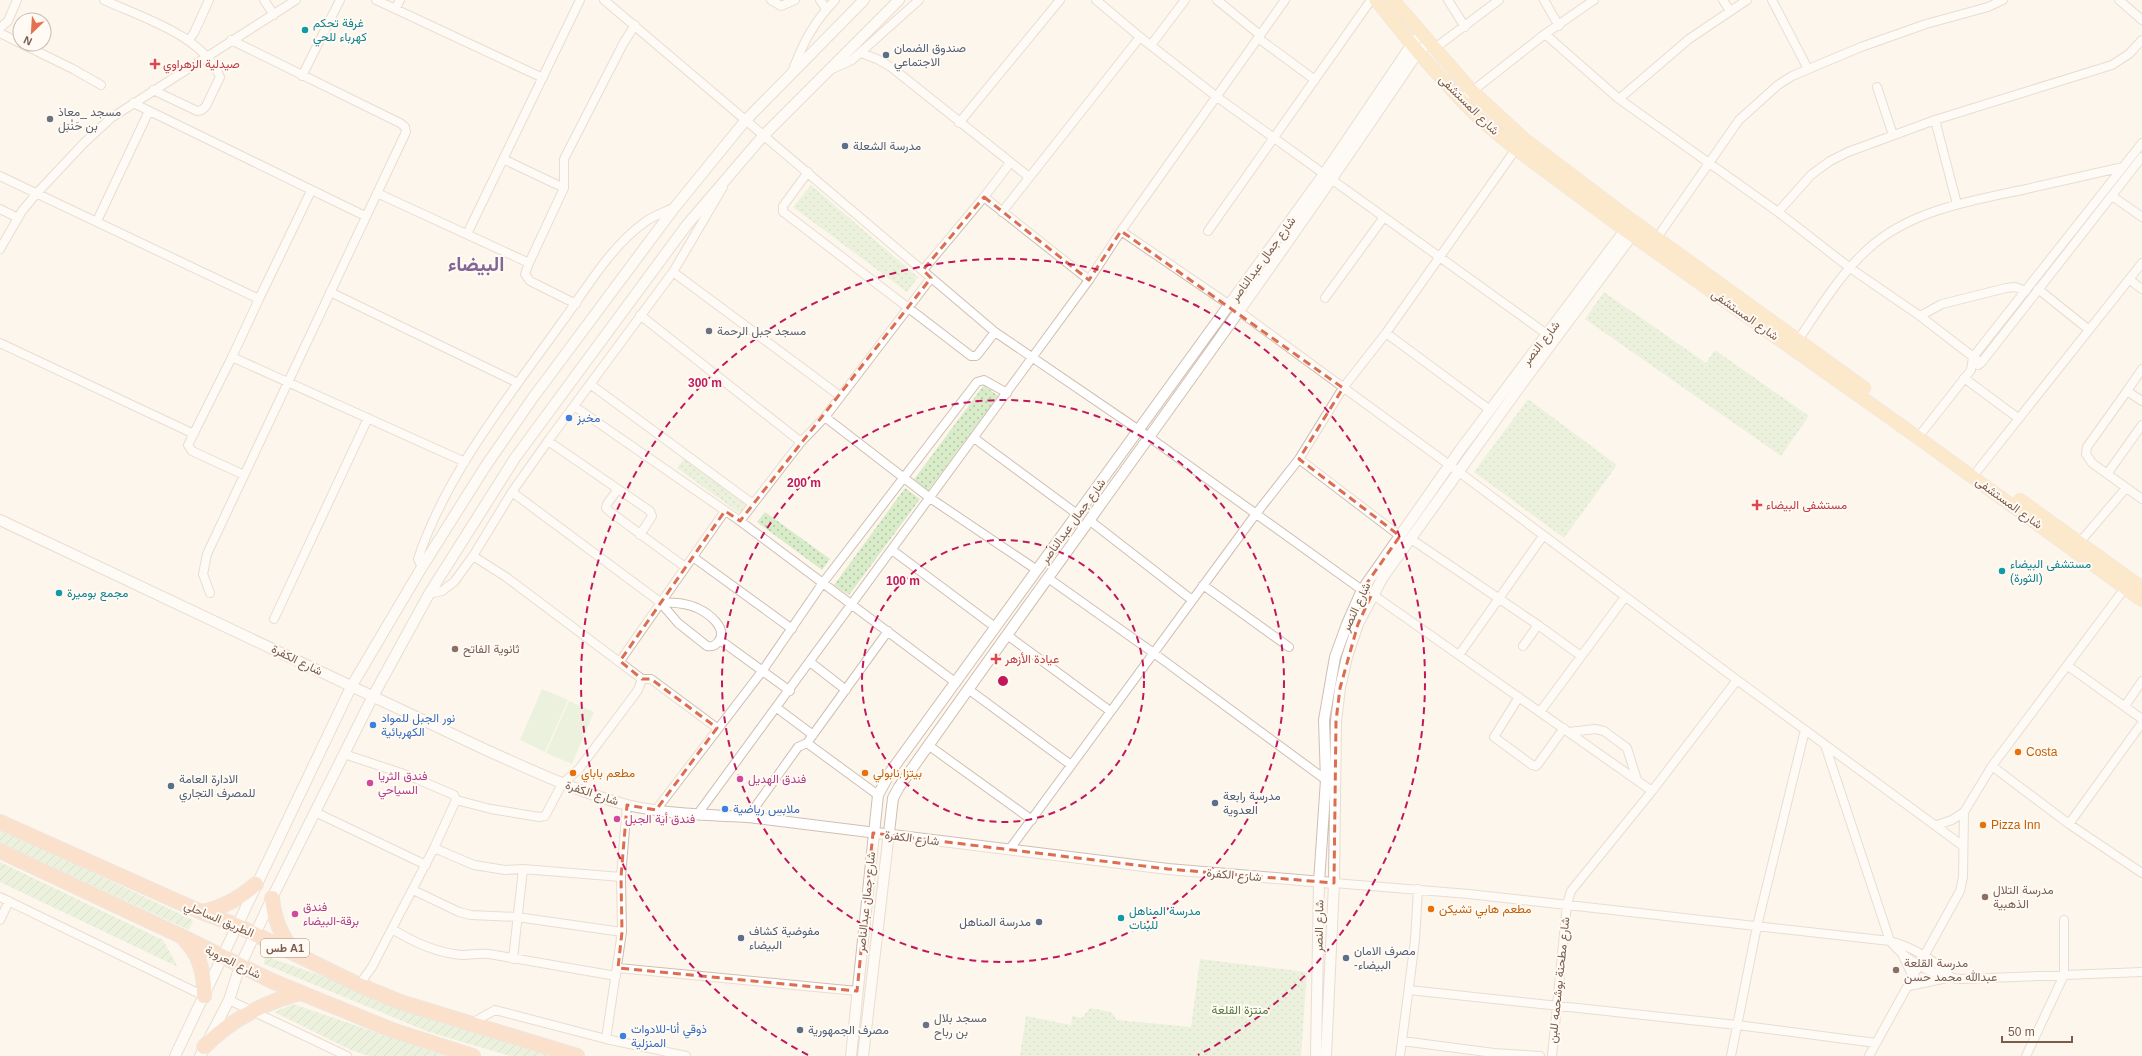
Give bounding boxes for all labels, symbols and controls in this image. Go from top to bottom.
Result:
north arrow [12,12,52,52]
place label: غرفة تحكم كهرباء للحي [313,16,367,47]
marker: غرفة تحكم كهرباء للحي [300,25,310,35]
text: N [22,34,34,48]
place label: صندوق الضمان الاجتماعي [894,41,966,72]
marker: صندوق الضمان الاجتماعي [881,50,891,60]
place label: صيدلية الزهراوي [163,57,240,74]
marker: صيدلية الزهراوي [150,59,160,69]
street label: شارع المستشفى [1435,72,1502,139]
place label: مسجد _معاذ بن حَنْبَل [58,105,121,134]
marker: مسجد _معاذ بن حَنْبَل [45,114,55,124]
place label: مدرسة الشعلة [853,139,921,154]
marker: مدرسة الشعلة [840,141,850,151]
street label: شارع جمال عبدالناصر [1227,214,1300,306]
district label: البيضاء [448,253,504,276]
street label: شارع المستشفى [1708,287,1781,345]
street label: شارع النصر [1519,318,1564,370]
place label: مسجد جبل الرحمة [717,324,806,339]
marker: مسجد جبل الرحمة [704,326,714,336]
text: 300 m [688,376,722,390]
place label: مخبز [576,411,600,426]
marker: مخبز [564,413,574,423]
street label: شارع المستشفى [1972,474,2045,533]
text: 200 m [787,476,821,490]
street label: شارع جمال عبدالناصر [1037,476,1110,568]
place label: مستشفى البيضاء [1766,498,1847,513]
marker: مستشفى البيضاء [1751,499,1763,511]
place label: مستشفى البيضاء (الثورة) [2010,557,2091,586]
marker: مستشفى البيضاء (الثورة) [1997,566,2007,576]
text: 100 m [886,574,920,588]
street label: شارع النصر [1338,580,1375,636]
place label: مجمع بوميرة [67,586,128,602]
marker: مجمع بوميرة [54,588,64,598]
street label: شارع الكفرة [268,642,325,680]
place label: ثانوية الفاتح [463,642,519,658]
marker: ثانوية الفاتح [450,644,460,654]
place label: عيادة الأزهر [1004,652,1059,667]
marker: عيادة الأزهر [990,653,1002,665]
centre of rings [996,674,1010,688]
place label: نور الجبل للمواد الكهربائية [381,711,455,740]
marker: نور الجبل للمواد الكهربائية [368,720,378,730]
place label: Costa [2026,745,2058,759]
marker: Costa [2013,747,2023,757]
place label: مطعم باباي [581,766,635,783]
place label: بيتزا نابولي [873,766,922,783]
marker: مطعم باباي [568,768,578,778]
marker: بيتزا نابولي [860,768,870,778]
place label: فندق الثريا السياحي [378,769,428,800]
place label: الادارة العامة للمصرف التجاري [179,772,255,803]
place label: فندق الهديل [748,772,806,787]
marker: فندق الهديل [735,774,745,784]
marker: فندق الثريا السياحي [365,778,375,788]
street label: شارع الكفرة [563,778,620,810]
marker: الادارة العامة للمصرف التجاري [166,781,176,791]
place label: مدرسة رابعة العدوية [1223,789,1281,818]
marker: مدرسة رابعة العدوية [1210,798,1220,808]
place label: ملابس رياضية [733,802,800,817]
marker: ملابس رياضية [720,804,730,814]
place label: فندق أية الجبل [625,812,695,827]
marker: فندق أية الجبل [612,814,622,824]
place label: Pizza Inn [1991,818,2040,832]
marker: Pizza Inn [1978,820,1988,830]
street label: شارع الكفرة [884,828,940,850]
street label: شارع جمال عبدالناصر [854,851,880,954]
street label: شارع الكفرة [1206,866,1262,886]
place label: مدرسة التلال الذهبية [1993,883,2054,911]
marker: مدرسة التلال الذهبية [1980,892,1990,902]
street label: الطريق الساحلي [181,898,256,943]
place label: فندق برقة-البيضاء [303,900,359,929]
street label: شارع النصر [1312,900,1328,954]
place label: مطعم هابي تشيكن [1439,902,1532,919]
place label: مدرسة المناهل للبنات [1129,904,1201,932]
marker: مطعم هابي تشيكن [1426,904,1436,914]
marker: فندق برقة-البيضاء [290,909,300,919]
marker: مدرسة المناهل للبنات [1116,913,1126,923]
place label: مدرسة المناهل [959,915,1031,930]
street label: شارع مطحنة بوشحمه للبن [1545,916,1575,1044]
marker: مدرسة المناهل [1034,917,1044,927]
place label: مفوضية كشاف البيضاء [749,924,820,952]
marker: مفوضية كشاف البيضاء [736,933,746,943]
road number: طس A1 [261,939,309,957]
street label: شارع العروبة [202,943,263,983]
place label: مصرف الامان -البيضاء [1354,944,1416,972]
marker: مصرف الامان -البيضاء [1341,953,1351,963]
place label: مدرسة القلعة عبدالله محمد حسن [1904,956,1997,985]
marker: مدرسة القلعة عبدالله محمد حسن [1891,965,1901,975]
park label: منتزة القلعة [1212,1003,1268,1018]
place label: مسجد بلال بن رباح [934,1011,987,1041]
scale bar [2002,1018,2072,1044]
marker: مسجد بلال بن رباح [921,1020,931,1030]
place label: ذوقي أنا-للادوات المنزلية [631,1022,707,1051]
place label: مصرف الجمهورية [808,1023,889,1038]
marker: مصرف الجمهورية [795,1025,805,1035]
text: 50 m [2008,1025,2035,1039]
marker: ذوقي أنا-للادوات المنزلية [618,1031,628,1041]

